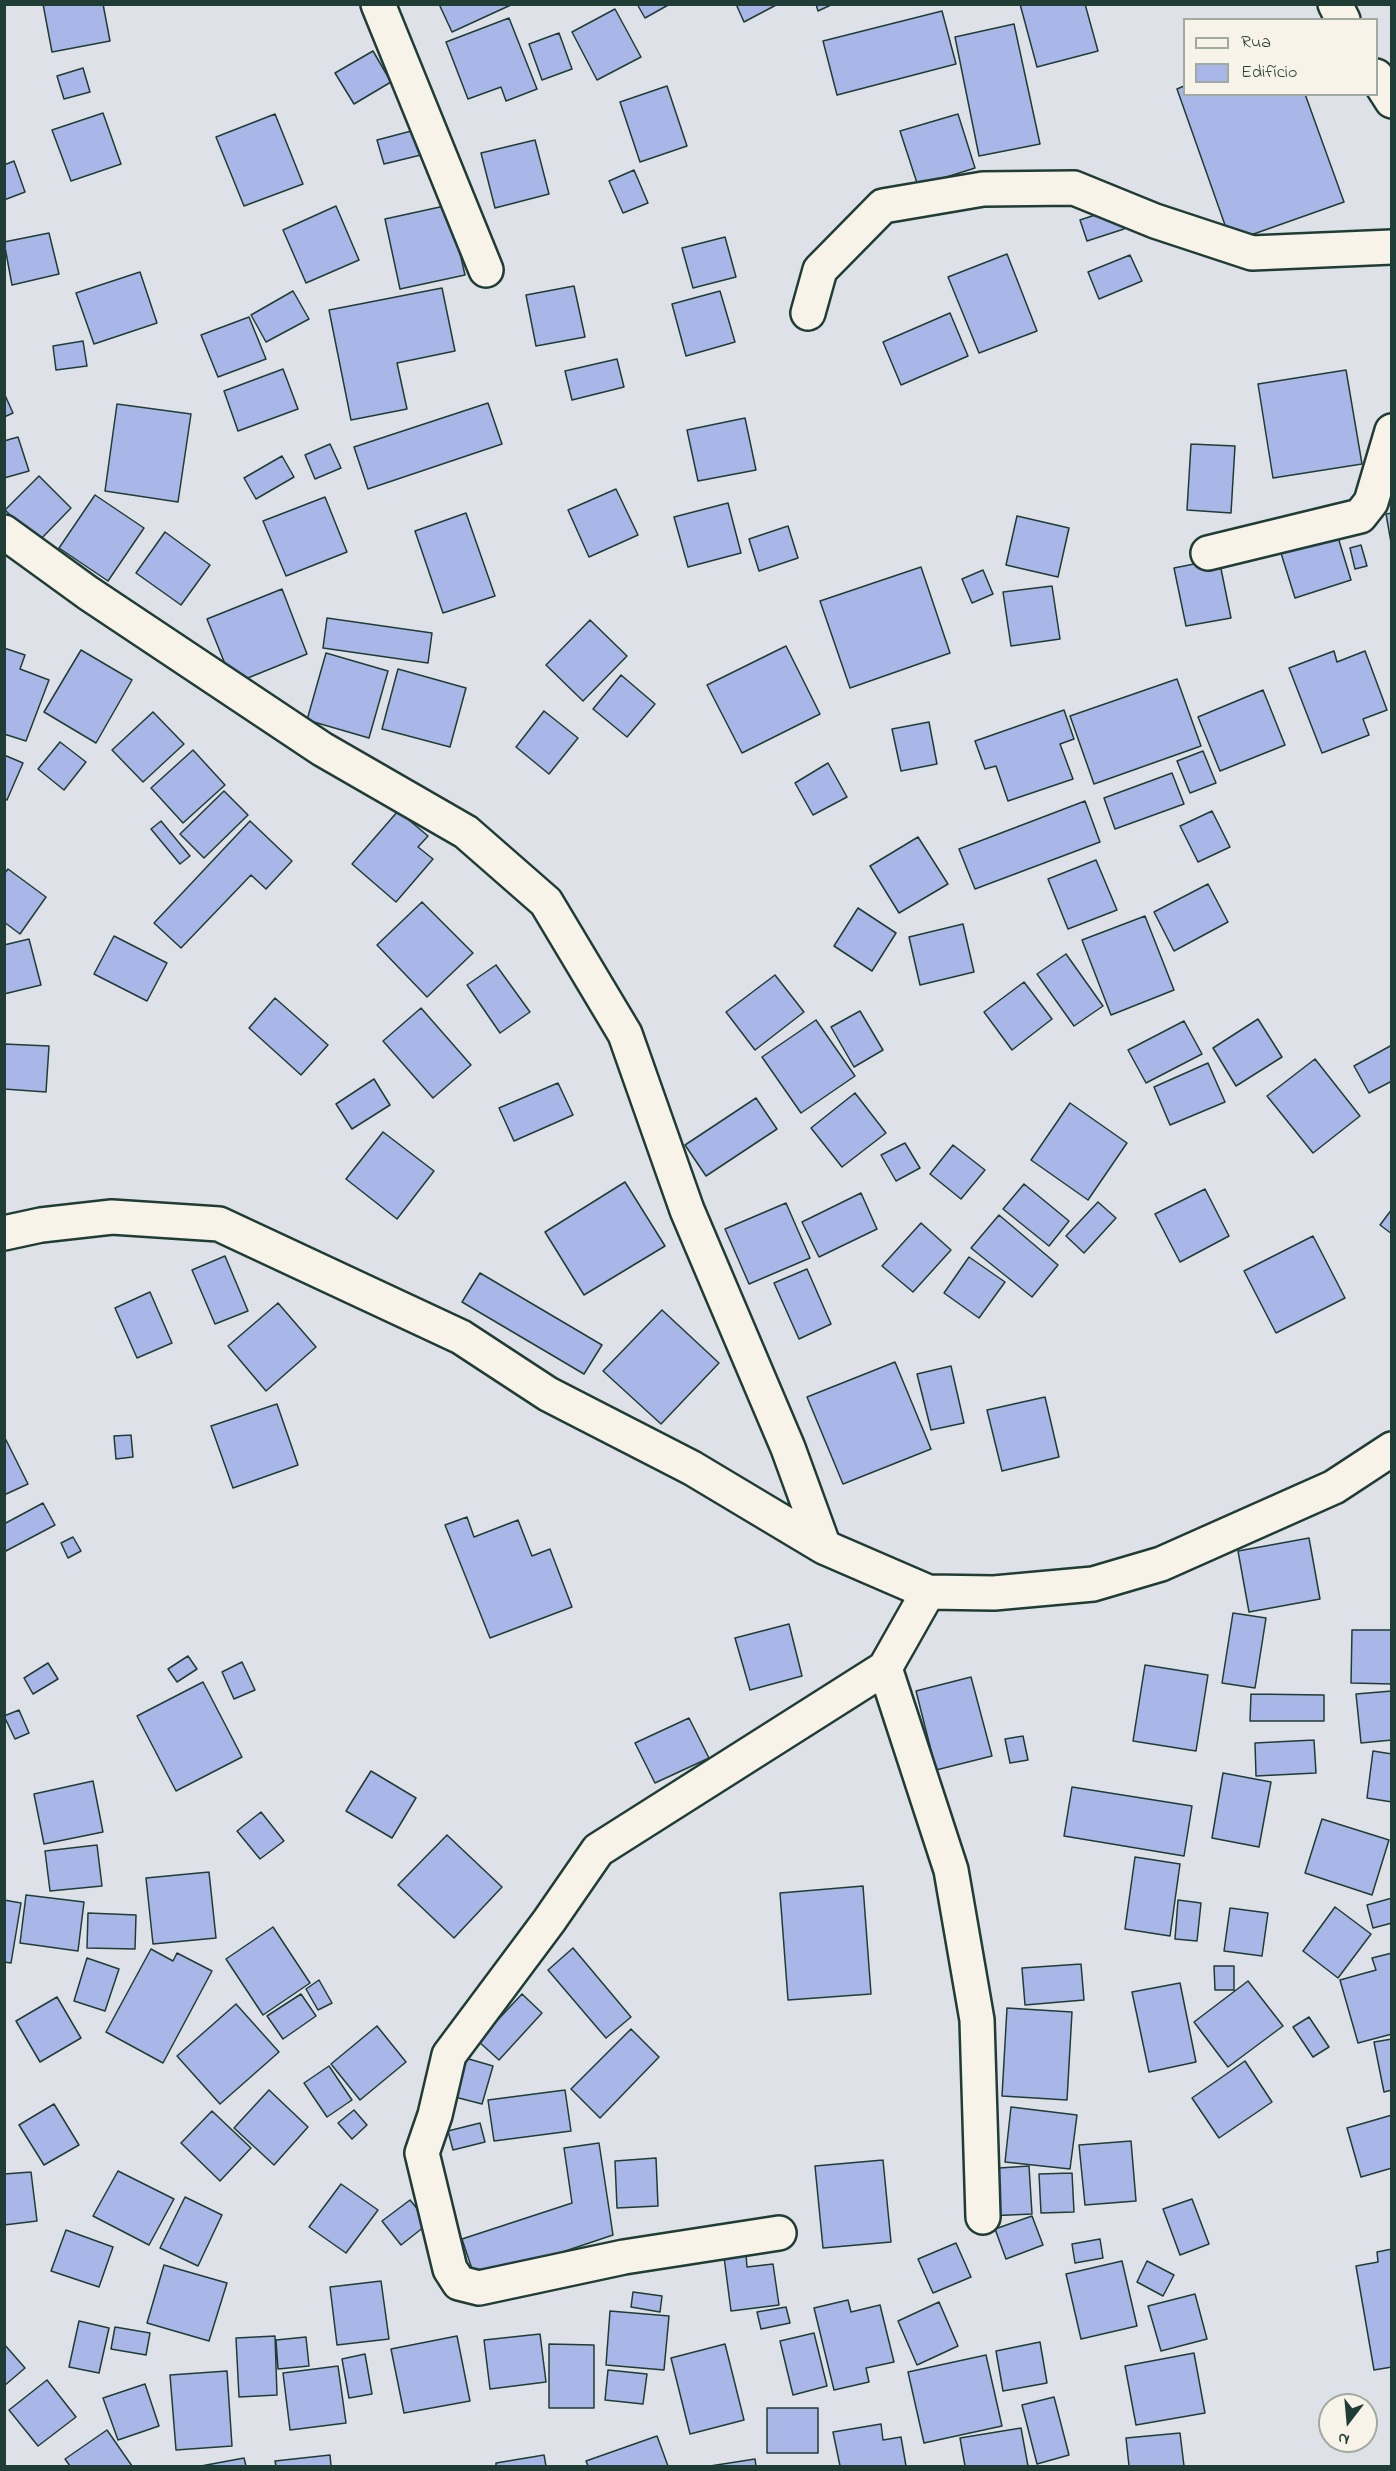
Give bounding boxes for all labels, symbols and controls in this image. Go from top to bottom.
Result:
legend [1183,18,1378,96]
text: Rua [1241,30,1271,56]
text: Edifício [1241,60,1297,86]
north arrow [1318,2393,1378,2453]
text: N [1335,2425,1352,2451]

